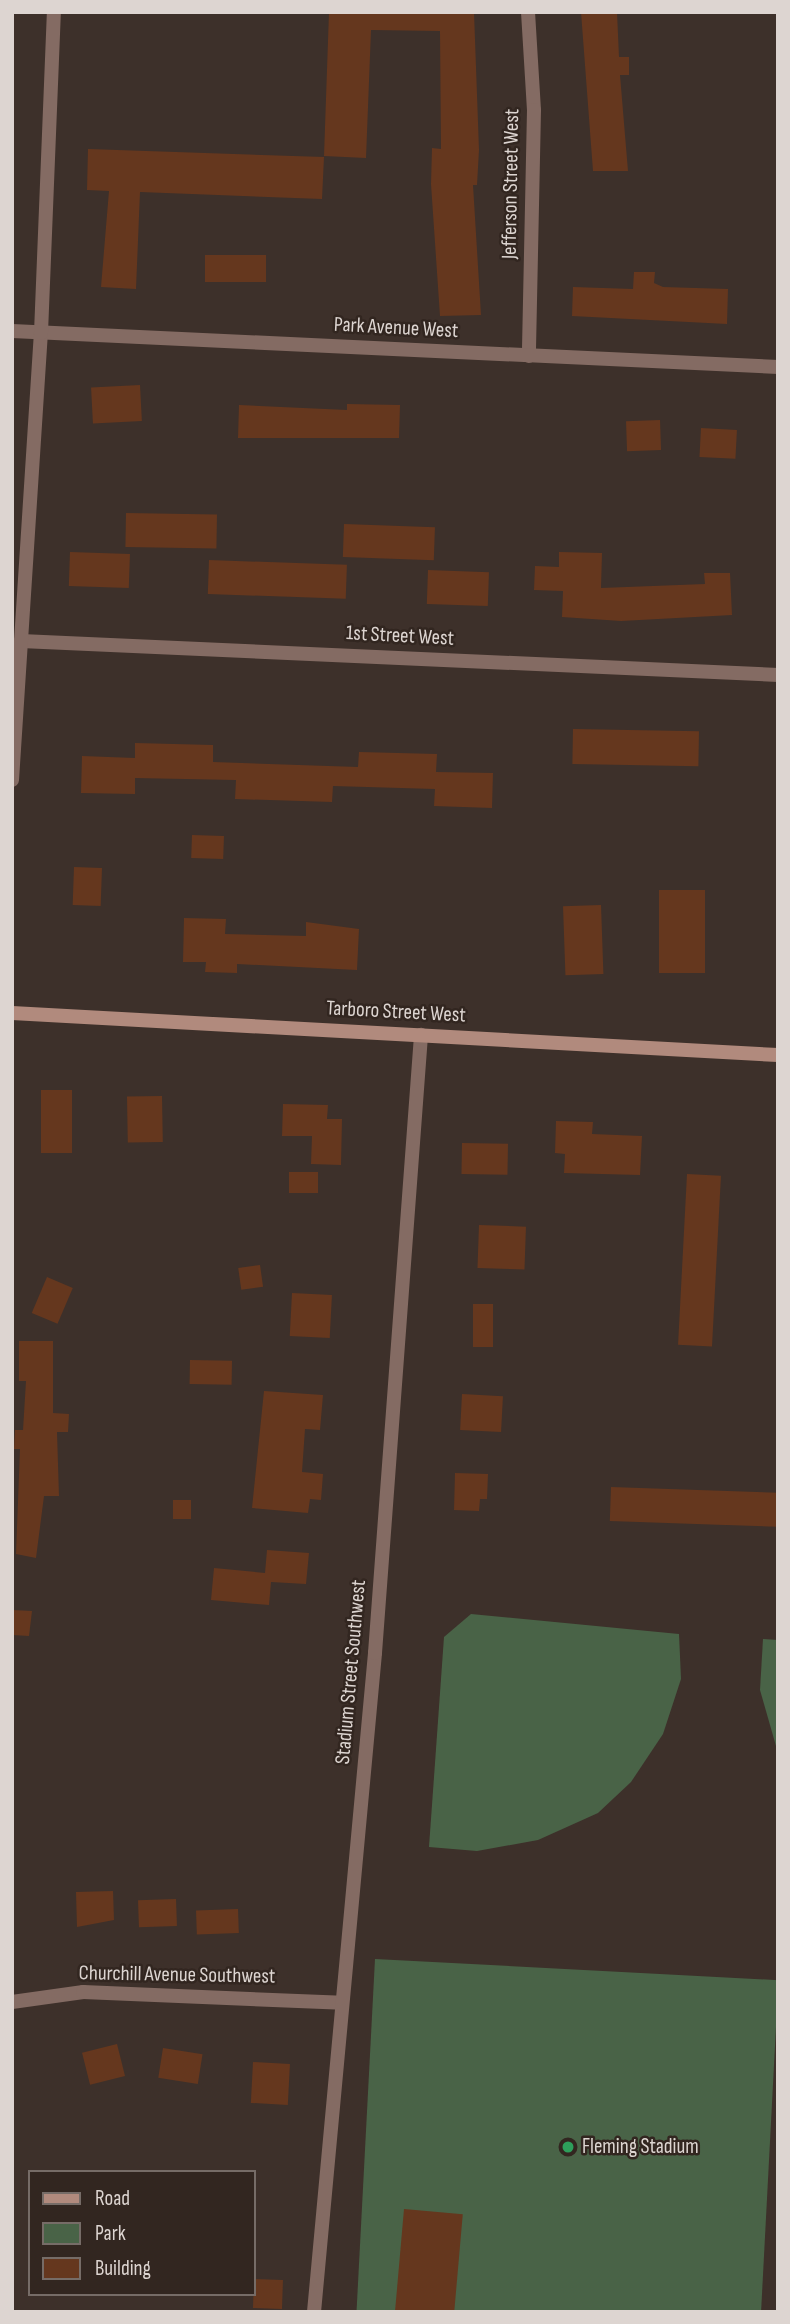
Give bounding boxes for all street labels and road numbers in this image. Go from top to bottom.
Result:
street label: Jefferson Street West [497,109,525,259]
street label: Park Avenue West [333,312,459,344]
street label: 1st Street West [345,621,455,651]
street label: Tarboro Street West [326,996,466,1028]
street label: Stadium Street Southwest [330,1579,372,1765]
street label: Churchill Avenue Southwest [78,1961,276,1989]

